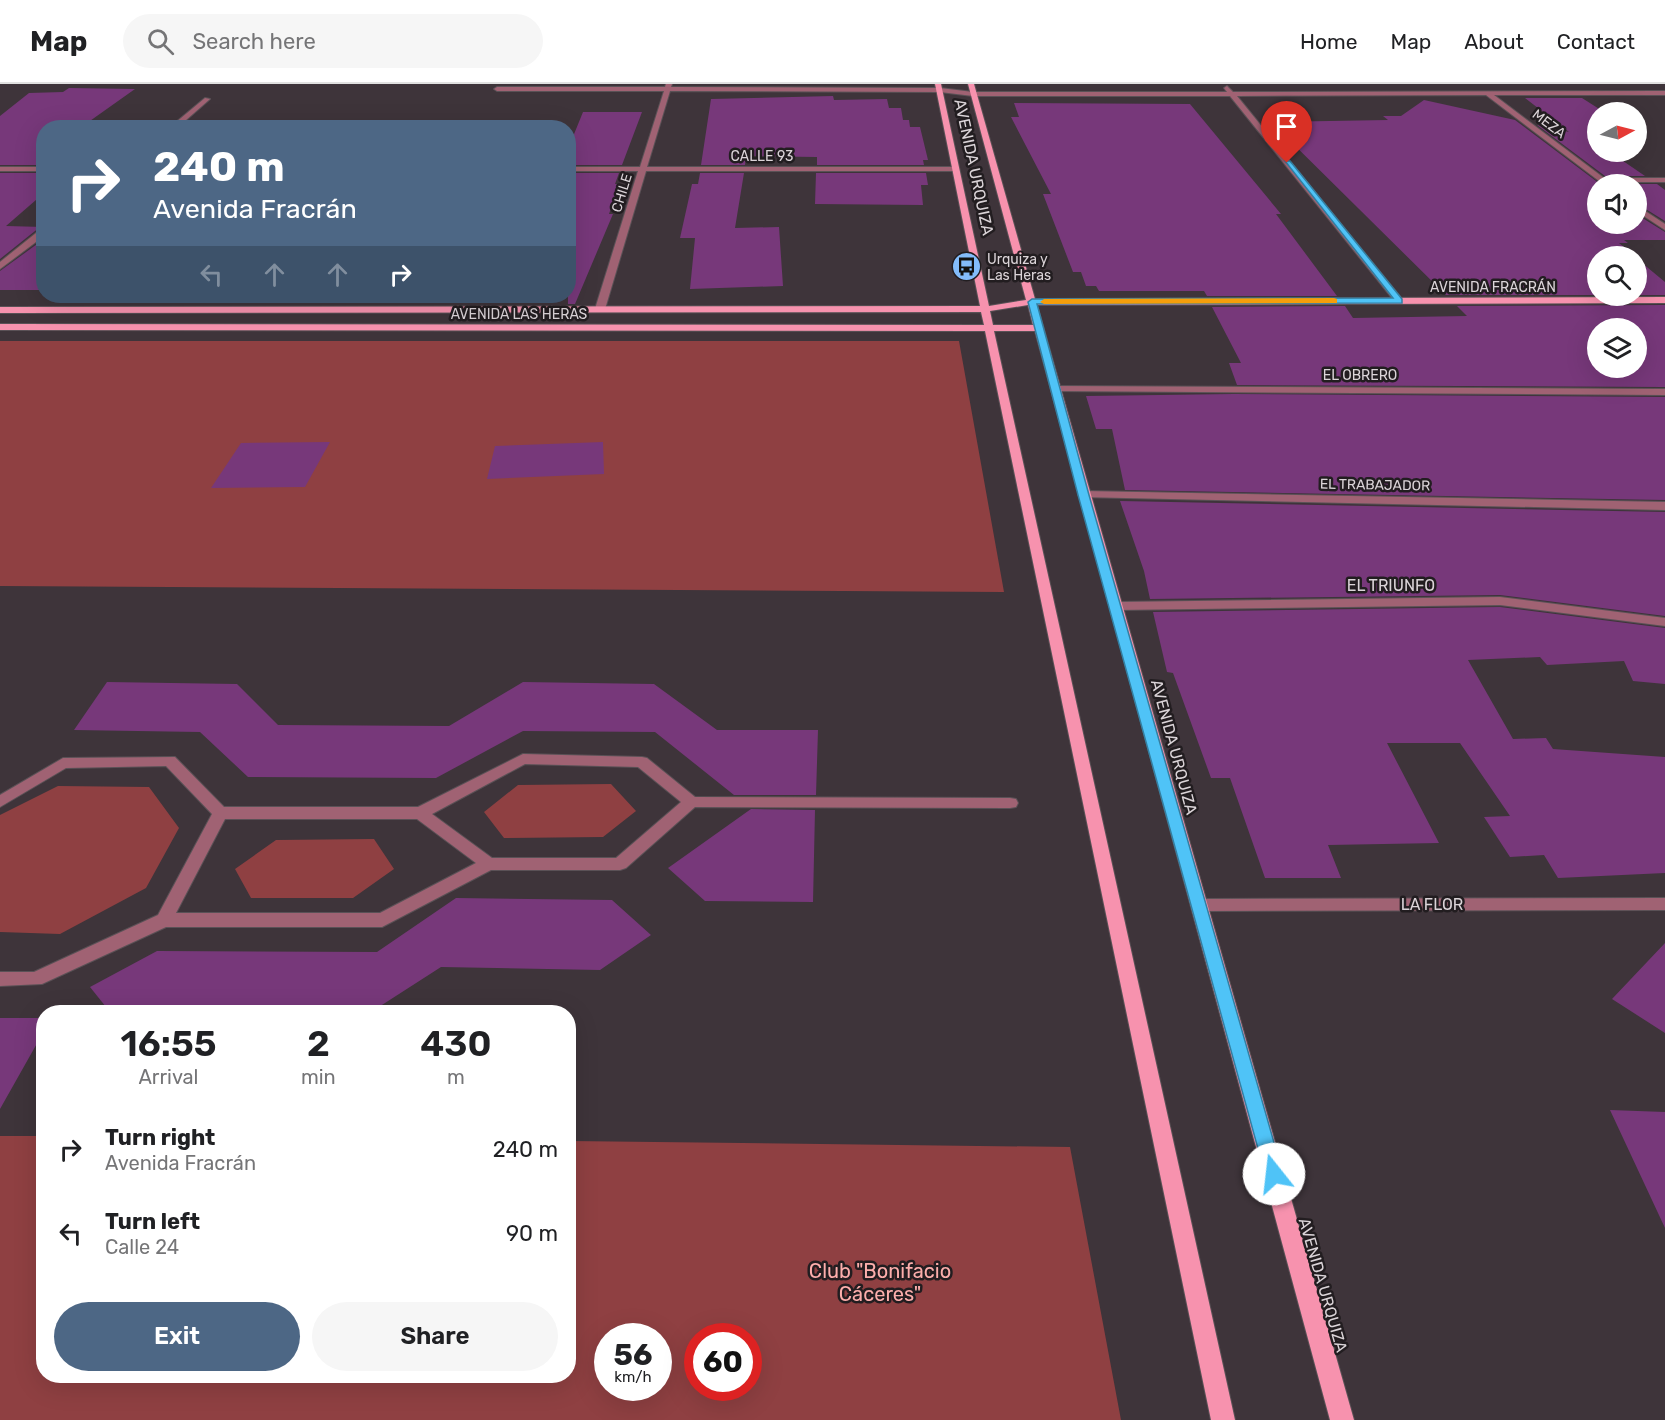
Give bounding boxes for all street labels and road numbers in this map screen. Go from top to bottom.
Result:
street label: AVENIDA URQUIZA [950,97,998,237]
street label: MEZA [1529,106,1570,142]
street label: CALLE 93 [731,148,793,165]
street label: CHILE [608,172,636,214]
street label: AVENIDA FRACRÁN [1430,278,1556,296]
street label: AVENIDA LAS HERAS [451,306,588,323]
street label: EL OBRERO [1323,367,1397,384]
street label: EL TRABAJADOR [1320,476,1430,494]
street label: EL TRIUNFO [1347,576,1435,595]
street label: AVENIDA URQUIZA [1147,677,1201,817]
street label: LA FLOR [1401,895,1463,914]
street label: AVENIDA URQUIZA [1295,1216,1351,1355]

